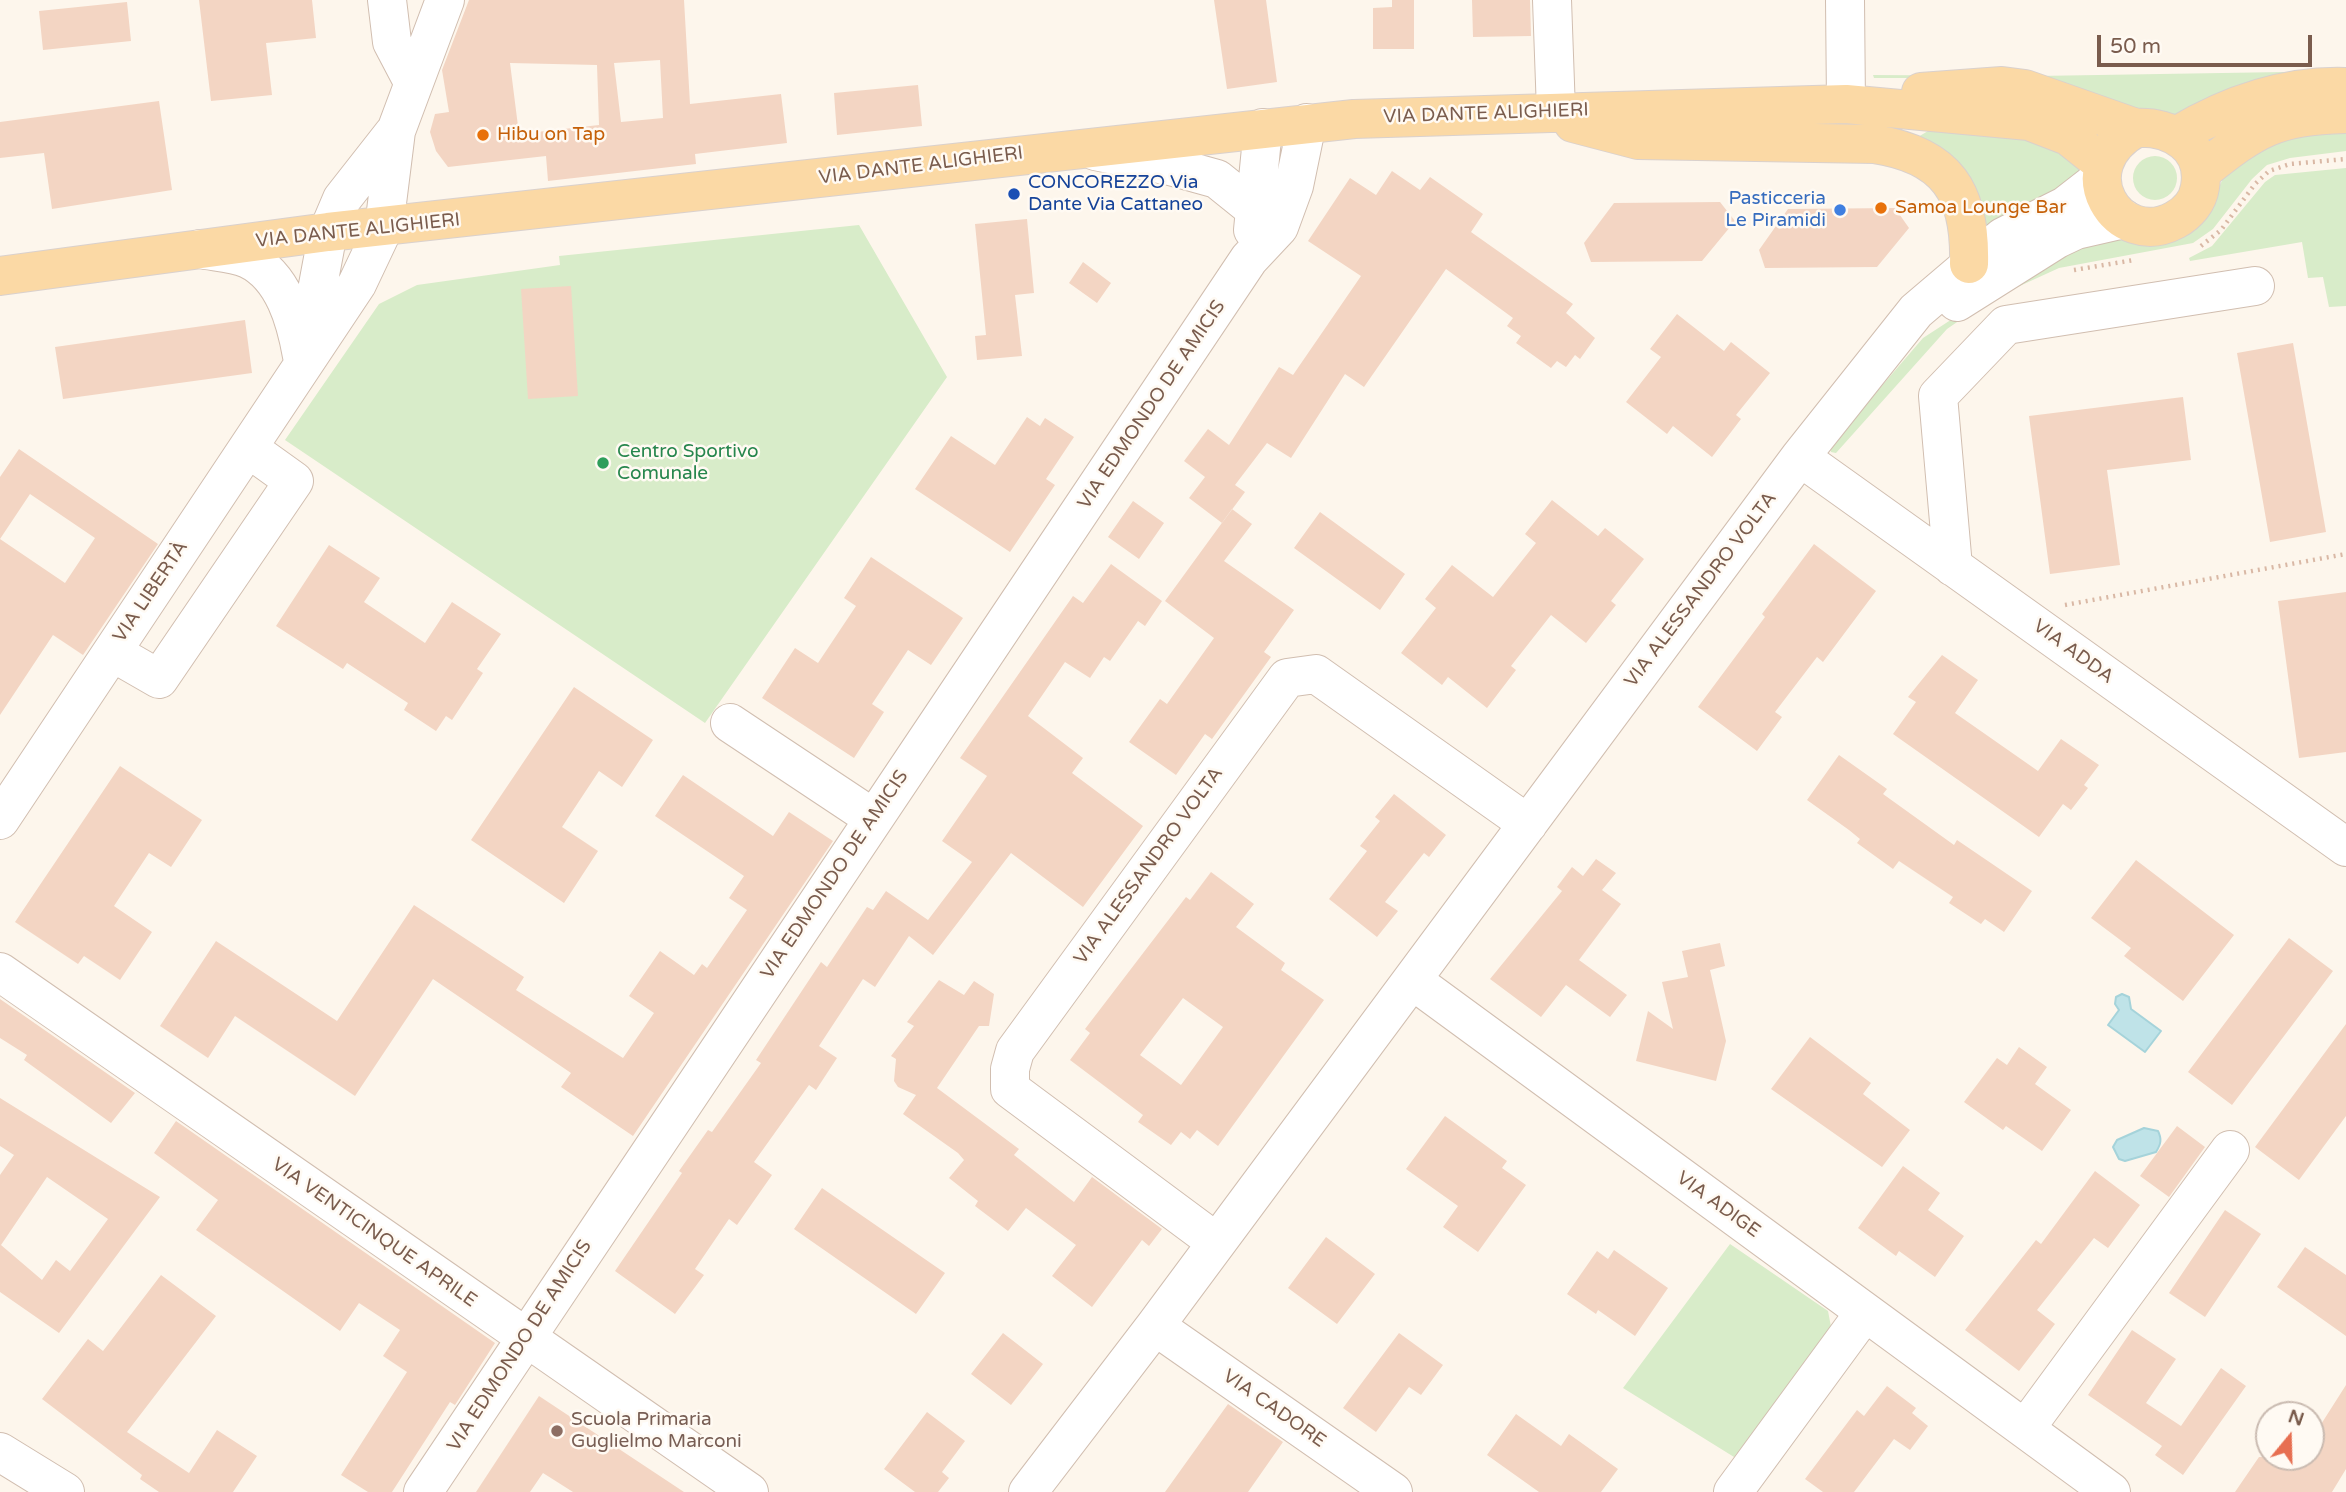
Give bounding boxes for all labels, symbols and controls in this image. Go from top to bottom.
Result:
scale bar [2101,21,2316,65]
text: 50 m [2110,34,2161,59]
street label: VIA DANTE ALIGHIERI [1383,99,1589,129]
place label: Hibu on Tap [497,124,605,146]
marker: Hibu on Tap [475,127,491,143]
street label: VIA DANTE ALIGHIERI [818,142,1024,190]
place label: CONCOREZZO Via Dante Via Cattaneo [1028,172,1203,216]
marker: CONCOREZZO Via Dante Via Cattaneo [1006,186,1022,202]
place label: Pasticceria Le Piramidi [1725,188,1826,232]
place label: Samoa Lounge Bar [1895,197,2066,219]
marker: Samoa Lounge Bar [1873,200,1889,216]
marker: Pasticceria Le Piramidi [1832,202,1848,218]
street label: VIA DANTE ALIGHIERI [255,209,461,253]
street label: VIA EDMONDO DE AMICIS [1073,296,1231,514]
place label: Centro Sportivo Comunale [617,441,759,485]
marker: Centro Sportivo Comunale [595,455,611,471]
street label: VIA ALESSANDRO VOLTA [1620,488,1782,692]
street label: VIA LIBERTÀ [109,537,193,647]
street label: VIA ADDA [2028,615,2118,689]
street label: VIA ALESSANDRO VOLTA [1070,763,1228,969]
street label: VIA EDMONDO DE AMICIS [756,766,914,984]
street label: VIA VENTICINQUE APRILE [267,1153,481,1313]
street label: VIA ADIGE [1672,1167,1764,1243]
street label: VIA EDMONDO DE AMICIS [443,1236,597,1456]
street label: VIA CADORE [1218,1365,1330,1453]
north arrow [2255,1401,2325,1471]
text: N [2285,1405,2307,1431]
place label: Scuola Primaria Guglielmo Marconi [571,1409,742,1453]
marker: Scuola Primaria Guglielmo Marconi [549,1423,565,1439]

